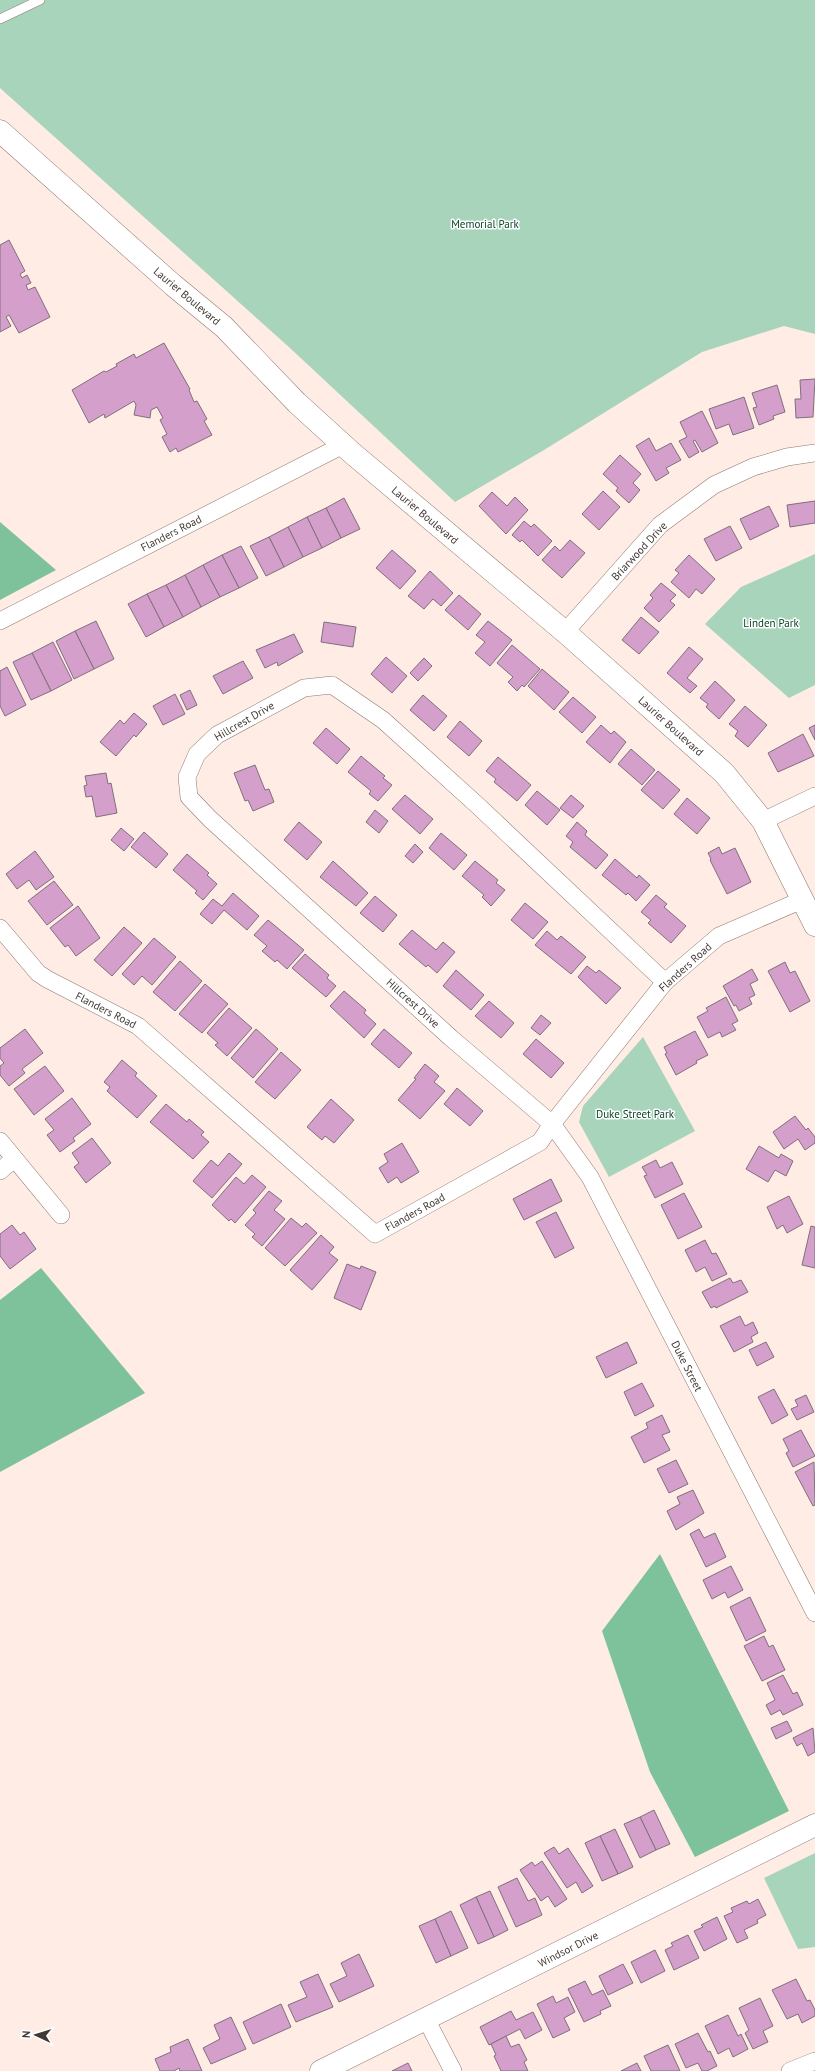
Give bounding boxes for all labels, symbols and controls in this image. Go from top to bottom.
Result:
park label: Memorial Park [451,217,520,231]
street label: Laurier Boulevard [151,264,223,328]
street label: Laurier Boulevard [389,483,461,547]
street label: Flanders Road [138,512,204,554]
street label: Briarwood Drive [608,518,670,583]
park label: Linden Park [743,616,799,630]
street label: Laurier Boulevard [635,693,707,759]
street label: Hillcrest Drive [211,698,277,744]
street label: Flanders Road [656,940,714,994]
street label: Hillcrest Drive [383,975,443,1031]
street label: Flanders Road [73,989,139,1031]
park label: Duke Street Park [596,1107,675,1121]
street label: Flanders Road [383,1190,448,1234]
street label: Duke Street [668,1338,706,1394]
street label: Windsor Drive [535,1928,601,1970]
north arrow [16,2015,56,2055]
text: N [19,2030,33,2038]

